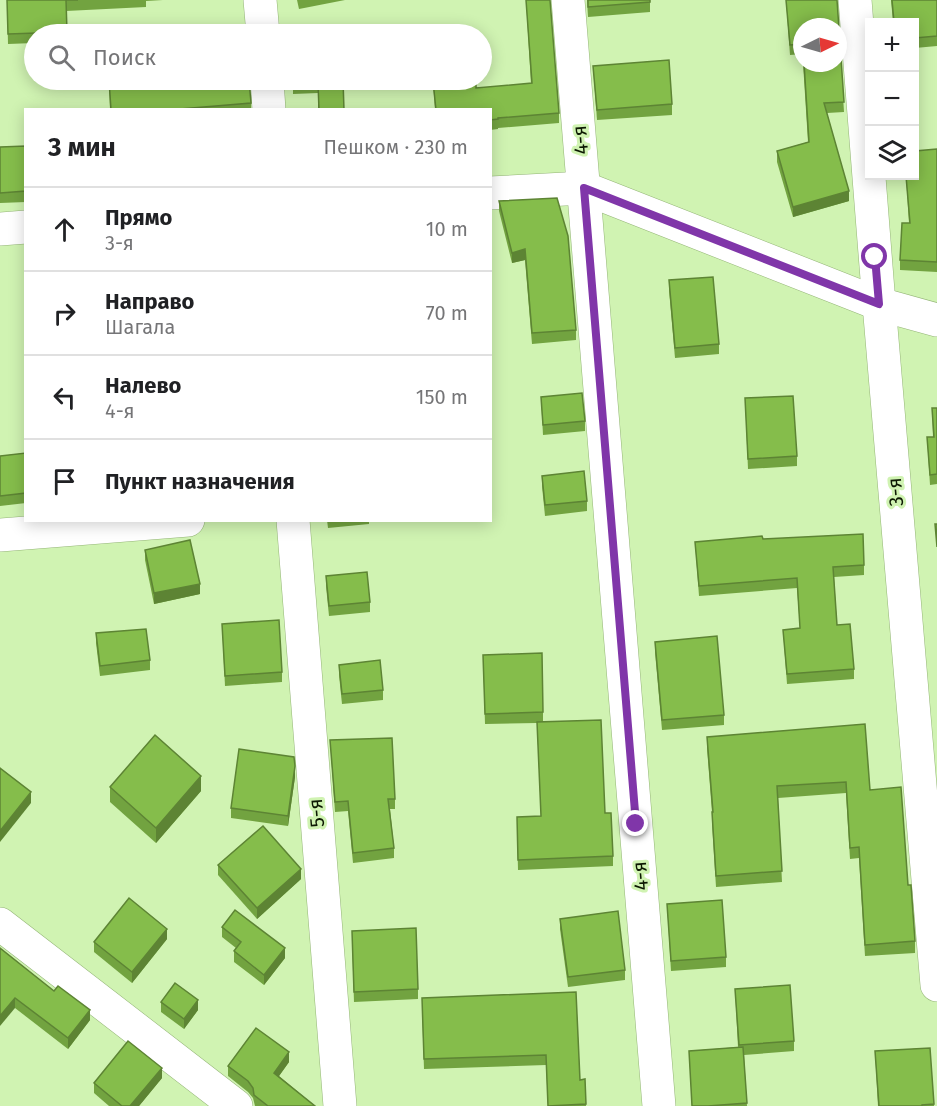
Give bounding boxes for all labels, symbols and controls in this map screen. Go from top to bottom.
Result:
north arrow [793,18,847,72]
map controls [865,18,919,180]
button: + [865,18,919,72]
search box [24,24,492,90]
icon: search [45,41,78,74]
text: Поиск [93,44,156,71]
button: − [865,72,919,126]
street label: 4-я [567,124,593,156]
button: layers [865,126,919,180]
text: 3 мин [48,132,116,163]
text: Пешком · 230 m [324,135,468,159]
text: Прямо [105,204,172,231]
icon: ahead [48,213,81,246]
text: 10 m [426,217,468,241]
text: 3-я [105,231,134,255]
route start [861,243,887,269]
text: Направо [105,288,194,315]
icon: right [48,297,81,330]
text: 70 m [426,301,468,325]
text: Шагала [105,315,175,339]
text: Налево [105,372,181,399]
icon: left [48,381,81,414]
text: 150 m [416,385,468,409]
text: 4-я [105,399,134,423]
icon: arrive [48,465,81,498]
text: Пункт назначения [105,468,295,495]
street label: 3-я [882,477,908,507]
street label: 5-я [303,798,329,828]
route end [622,810,648,836]
street label: 4-я [627,860,653,892]

